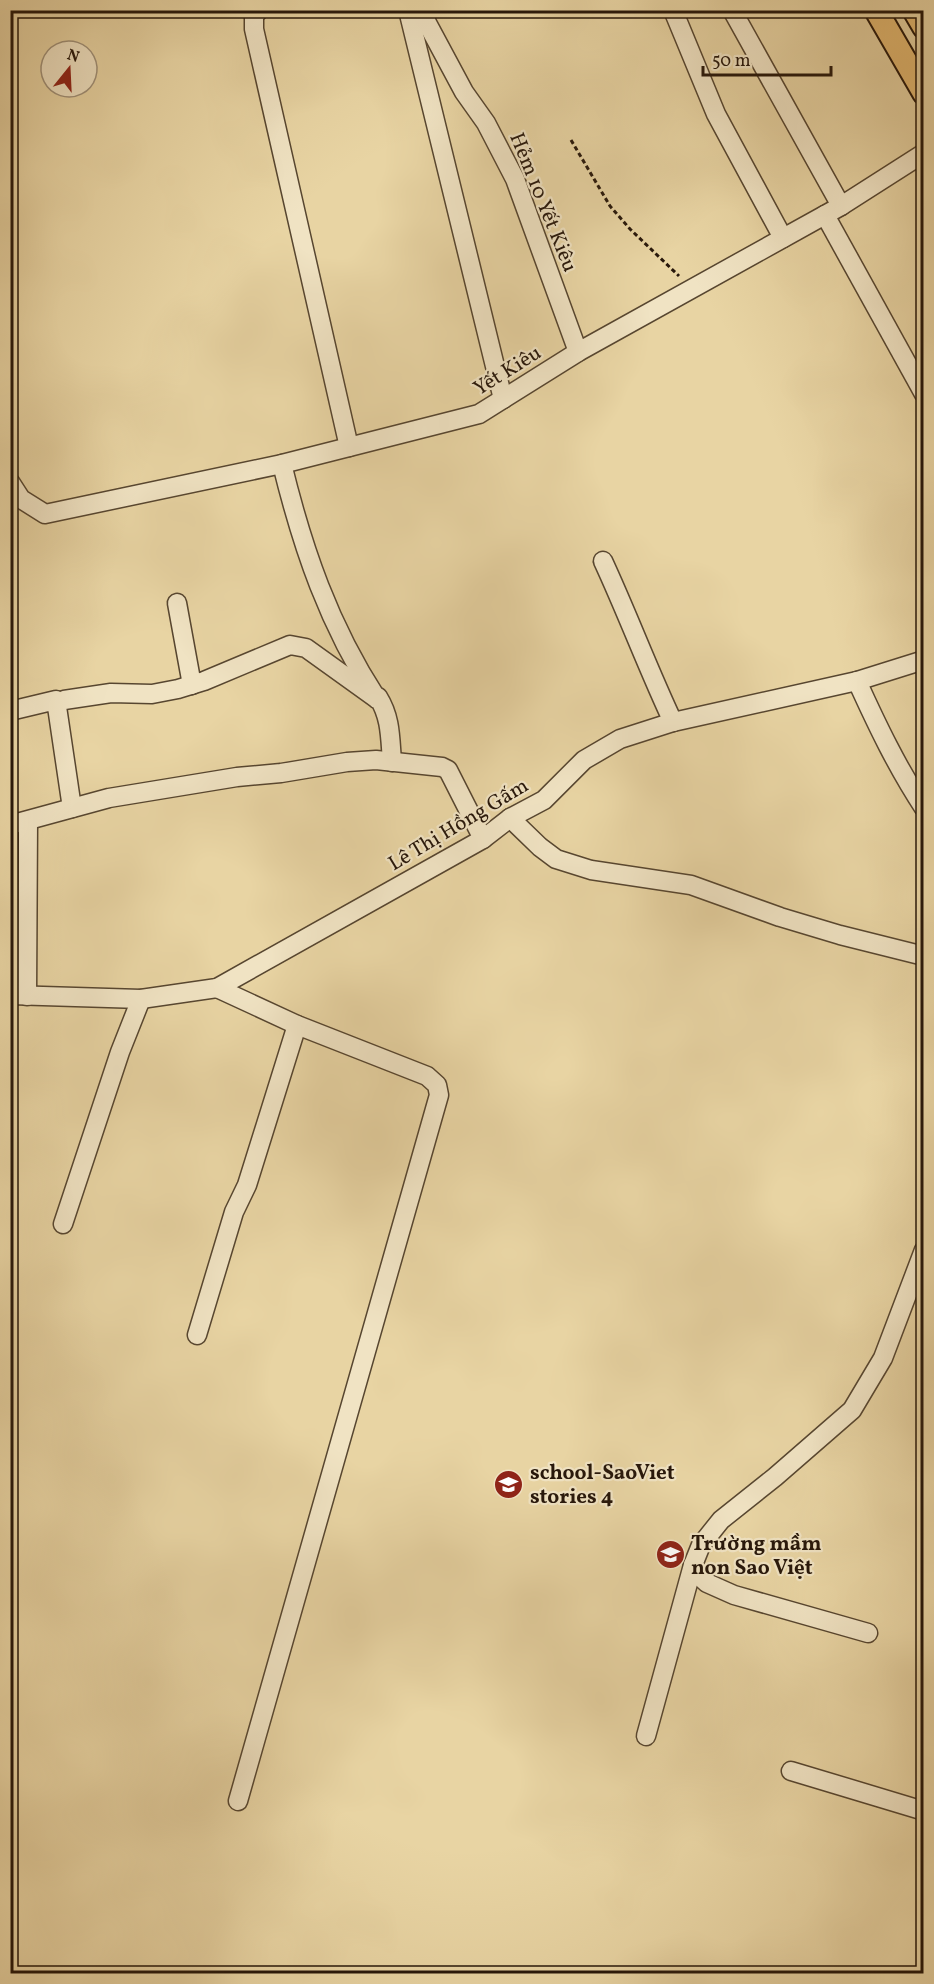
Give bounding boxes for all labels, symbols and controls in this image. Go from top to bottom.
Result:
north arrow [39,39,99,99]
scale bar [703,39,830,77]
text: N [64,44,82,69]
text: 50 m [712,49,751,74]
street label: Hẻm 10 Yết Kiêu [501,128,584,277]
street label: Yết Kiêu [468,339,547,404]
street label: Lê Thị Hồng Gấm [383,772,534,879]
place label: school-SaoViet stories 4 [530,1459,675,1512]
school or university icon: school-SaoViet stories 4 [493,1468,525,1500]
place label: Trường mầm non Sao Việt [691,1530,822,1583]
school or university icon: Trường mầm non Sao Việt [654,1539,686,1571]

